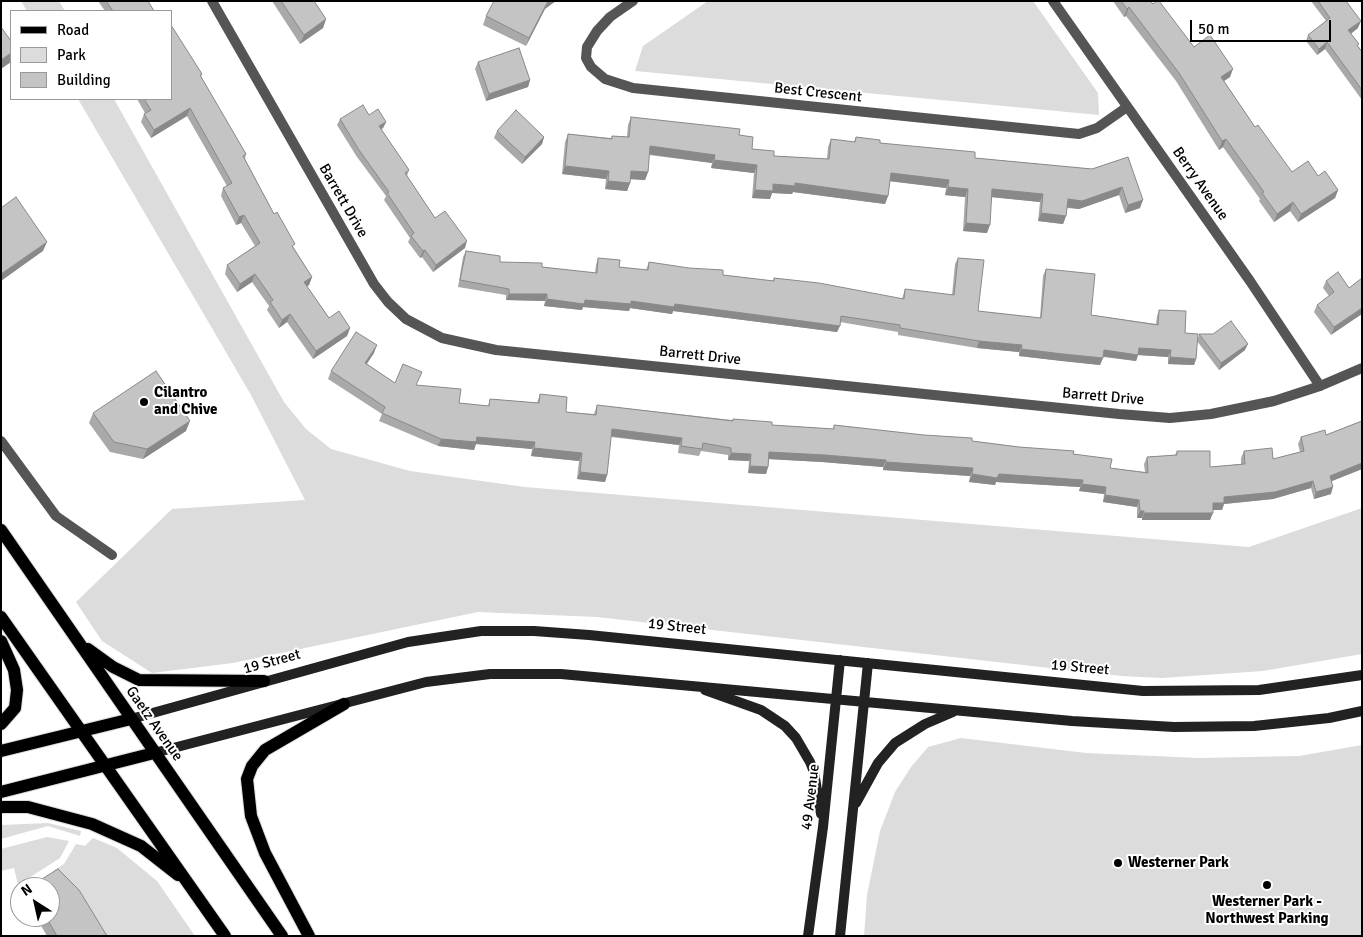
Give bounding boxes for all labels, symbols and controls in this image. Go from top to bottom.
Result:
legend [10,10,172,100]
scale bar [1193,10,1334,42]
text: 50 m [1198,20,1229,38]
text: Road [57,21,89,39]
text: Park [57,46,86,64]
text: Building [57,71,111,89]
street label: Best Crescent [773,79,863,107]
street label: Berry Avenue [1168,144,1232,224]
street label: Barrett Drive [315,161,371,241]
street label: Barrett Drive [658,343,742,369]
place label: Cilantro and Chive [154,384,217,419]
street label: Barrett Drive [1061,384,1145,410]
marker: Cilantro and Chive [138,396,150,408]
street label: 19 Street [647,615,707,639]
street label: 19 Street [241,646,303,678]
street label: 19 Street [1050,656,1110,680]
street label: Gaetz Avenue [122,683,186,765]
street label: 49 Avenue [798,763,824,831]
place label: Westerner Park [1128,854,1229,872]
marker: Westerner Park [1112,857,1124,869]
north arrow [10,877,60,927]
marker: Westerner Park - Northwest Parking [1261,879,1273,891]
text: N [18,880,36,900]
place label: Westerner Park - Northwest Parking [1205,893,1329,928]

